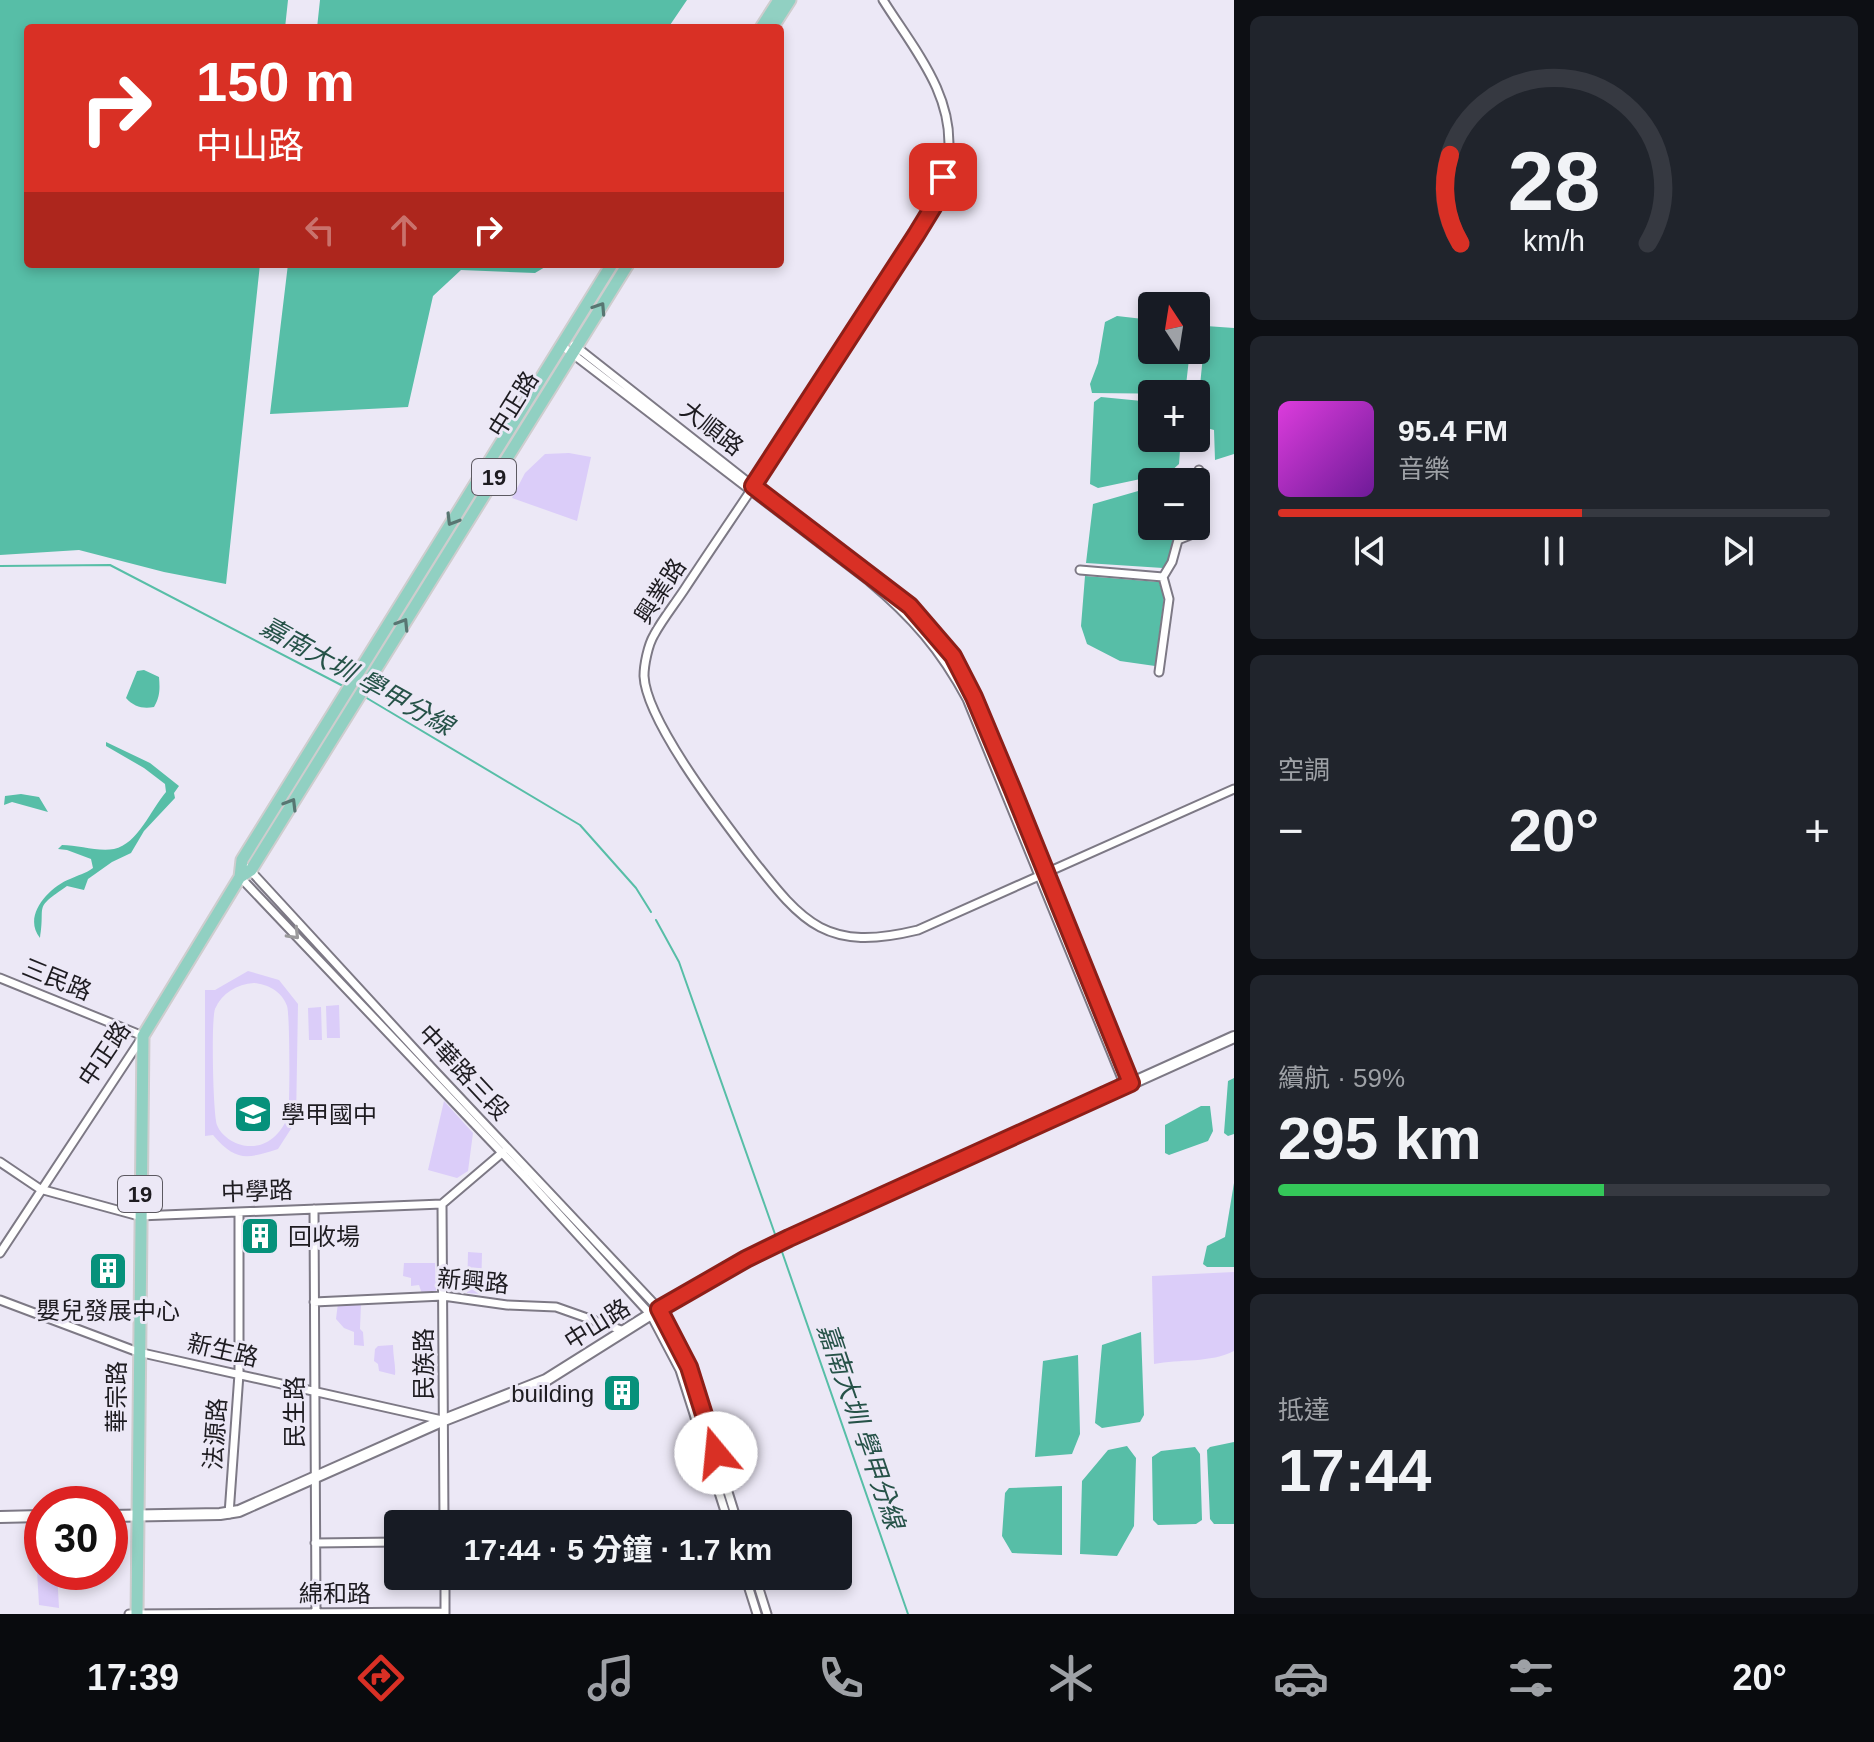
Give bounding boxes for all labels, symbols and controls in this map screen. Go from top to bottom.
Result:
text: 150 m [196,50,355,113]
icon: right [64,56,168,160]
text: 中山路 [196,125,304,166]
text: 28 [1508,134,1600,227]
pin [909,143,977,211]
icon: arrive [921,155,965,199]
icon: left [298,208,342,252]
icon: ahead [382,208,426,252]
icon: right [466,208,510,252]
text: km/h [1523,225,1585,257]
north arrow [1138,292,1210,364]
map controls [1138,292,1210,540]
one-way arrow [590,302,605,317]
street label: 中正路 [482,366,544,442]
button: + [1138,380,1210,452]
street label: 大順路 [675,395,749,461]
text: 95.4 FM [1398,414,1508,447]
text: 音樂 [1398,454,1450,484]
road number: 19 [472,459,516,495]
button: − [1138,468,1210,540]
one-way arrow [447,511,462,526]
icon: previous [1348,529,1392,573]
icon: pause [1532,529,1576,573]
icon: next [1716,529,1760,573]
street label: 興業路 [629,553,691,629]
water label: 嘉南大圳 學甲分線 [256,611,461,743]
one-way arrow [394,618,409,633]
text: 空調 [1278,755,1330,785]
text: 20° [1509,797,1599,864]
one-way arrow [282,798,297,813]
text: − [1278,806,1304,855]
text: + [1804,806,1830,855]
one-way arrow [284,924,298,939]
street label: 三民路 [19,953,95,1005]
street label: 中正路 [73,1017,135,1091]
street label: 中華路三段 [413,1019,515,1125]
text: 續航 · 59% [1278,1063,1405,1093]
school or university icon: 學甲國中 [232,1093,274,1135]
place label: 學甲國中 [281,1101,377,1128]
text: 295 km [1278,1105,1482,1172]
road number: 19 [118,1176,162,1212]
street label: 中學路 [221,1176,293,1206]
building icon: 回收場 [239,1215,281,1257]
place label: 回收場 [288,1223,360,1250]
building icon: 嬰兒發展中心 [87,1250,129,1292]
street label: 新興路 [436,1264,510,1298]
street label: 中山路 [559,1293,635,1355]
place label: 嬰兒發展中心 [36,1297,180,1324]
water label: 嘉南大圳 學甲分線 [812,1319,911,1535]
street label: 民族路 [410,1328,437,1400]
street label: 新生路 [185,1329,261,1371]
street label: 華宗路 [103,1361,130,1433]
building icon: building [601,1372,643,1414]
street label: 民生路 [281,1376,308,1448]
place label: building [511,1380,594,1407]
text: 抵達 [1278,1395,1330,1425]
street label: 法源路 [199,1397,231,1471]
position arrow [674,1411,758,1495]
text: 17:44 [1278,1437,1431,1504]
speed limit sign: 30 [24,1486,128,1590]
text: 17:44 · 5 分鐘 · 1.7 km [464,1533,772,1566]
street label: 綿和路 [299,1580,371,1607]
icon: directions [353,1650,409,1706]
icon: music [583,1650,639,1706]
icon: phone [813,1650,869,1706]
icon: climate [1043,1650,1099,1706]
icon: car [1273,1650,1329,1706]
icon: filters [1503,1650,1559,1706]
text: 17:39 [87,1657,179,1698]
text: 20° [1732,1657,1787,1698]

